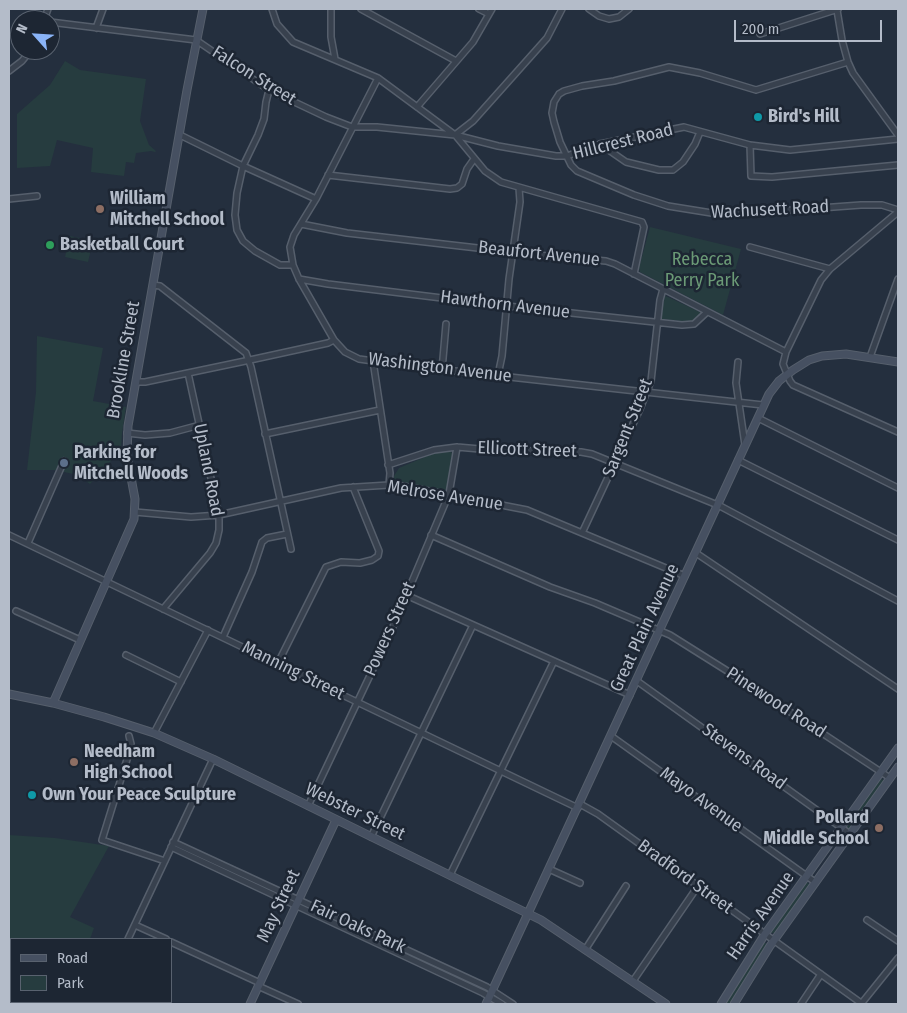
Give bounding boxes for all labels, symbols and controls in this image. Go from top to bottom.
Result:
north arrow [10,10,60,60]
scale bar [737,10,884,42]
text: 200 m [742,20,779,38]
text: N [12,21,31,36]
street label: Falcon Street [208,42,300,110]
place label: Bird's Hill [768,106,839,128]
marker: Bird's Hill [752,111,764,123]
street label: Hillcrest Road [571,119,675,165]
place label: William Mitchell School [110,188,224,230]
street label: Wachusett Road [710,196,830,224]
marker: William Mitchell School [94,203,106,215]
place label: Basketball Court [60,234,184,256]
street label: Beaufort Avenue [477,237,601,271]
marker: Basketball Court [44,239,56,251]
park label: Rebecca Perry Park [665,249,739,292]
street label: Hawthorn Avenue [439,286,571,324]
street label: Brookline Street [103,299,145,421]
street label: Washington Avenue [367,348,513,388]
street label: Sargent Street [598,375,658,481]
street label: Upland Road [188,422,228,518]
street label: Ellicott Street [477,437,577,463]
place label: Parking for Mitchell Woods [74,442,188,484]
marker: Parking for Mitchell Woods [58,457,70,469]
street label: Melrose Avenue [386,476,504,516]
street label: Great Plain Avenue [606,561,684,695]
street label: Powers Street [360,578,420,680]
street label: Manning Street [238,637,348,705]
street label: Pinewood Road [722,663,830,743]
street label: Stevens Road [698,719,790,795]
place label: Needham High School [84,741,172,784]
marker: Needham High School [68,756,80,768]
street label: Mayo Avenue [655,763,747,837]
street label: Webster Street [301,778,409,846]
place label: Own Your Peace Sculpture [42,784,236,806]
marker: Own Your Peace Sculpture [26,789,38,801]
place label: Pollard Middle School [763,807,869,850]
marker: Pollard Middle School [873,822,885,834]
street label: Bradford Street [633,835,737,919]
street label: May Street [253,866,305,946]
street label: Harris Avenue [723,868,799,964]
street label: Fair Oaks Park [307,895,409,959]
legend [10,938,172,1003]
text: Road [57,949,88,967]
text: Park [57,974,84,992]

